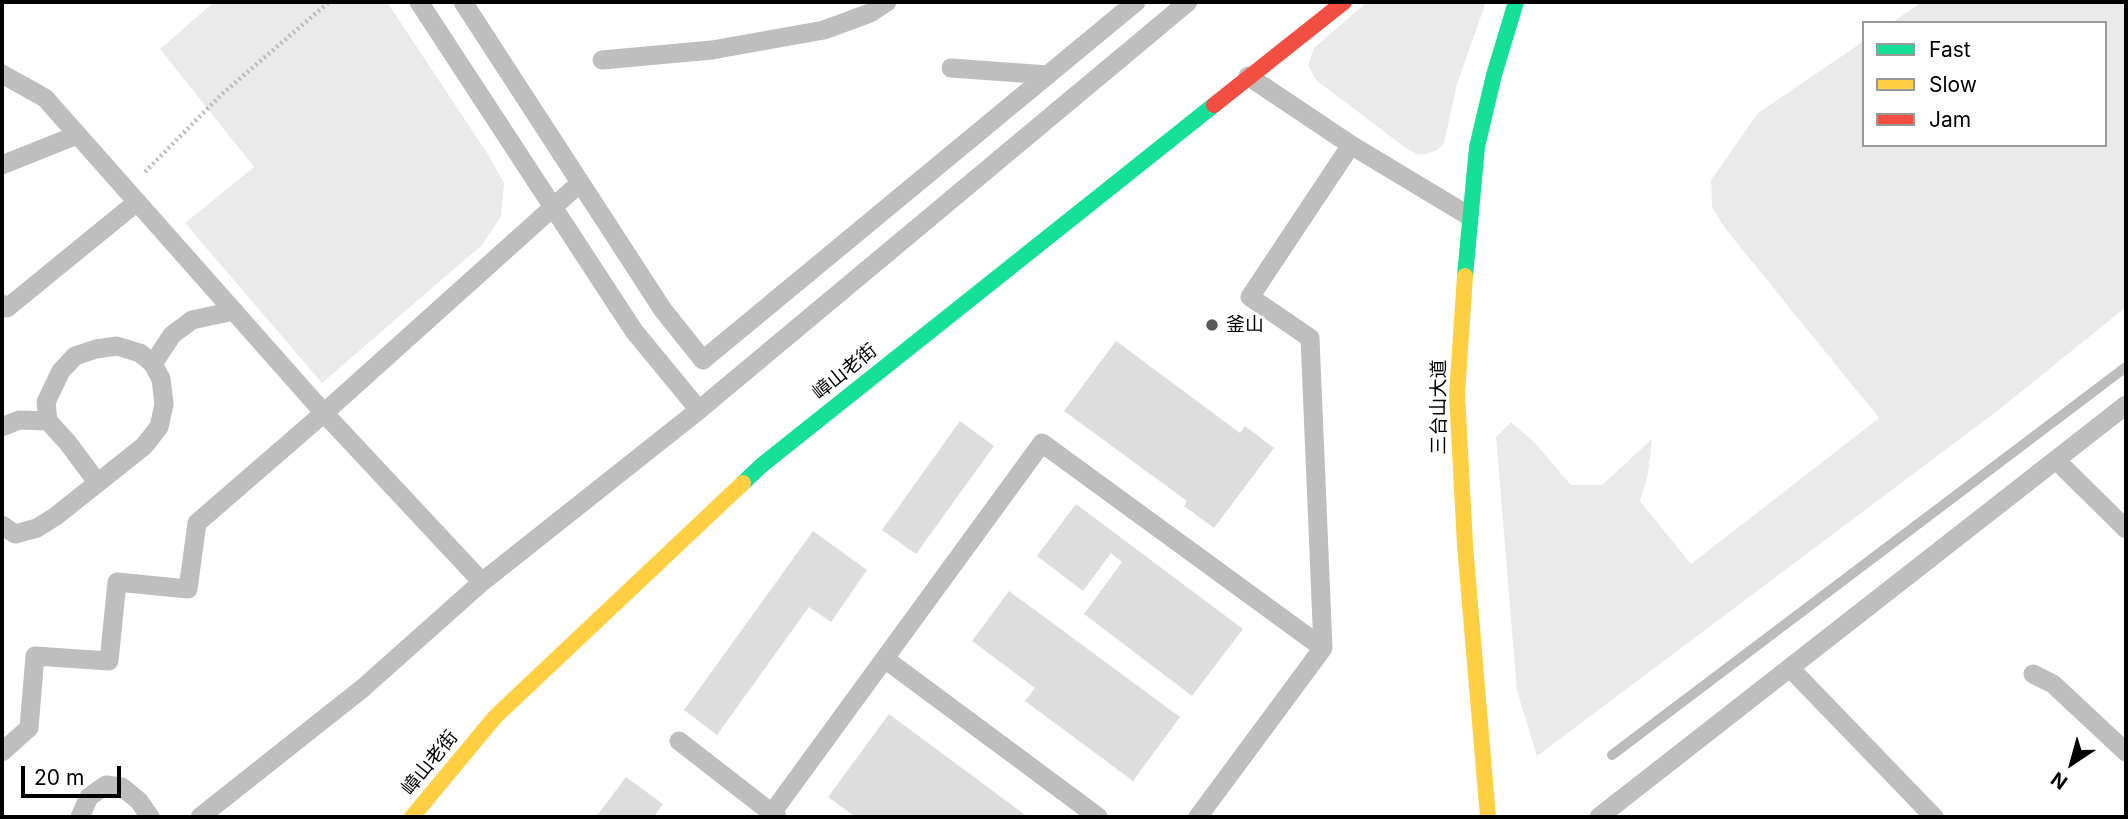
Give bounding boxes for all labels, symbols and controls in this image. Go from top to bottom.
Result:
legend [1862,21,2107,147]
text: Fast [1929,37,1971,62]
text: Slow [1929,72,1977,97]
text: Jam [1929,107,1971,132]
place label: 釜山 [1226,314,1264,336]
marker: 釜山 [1204,317,1220,333]
street label: 嶂山老街 [808,339,882,405]
street label: 三台山大道 [1428,360,1450,454]
street label: 嶂山老街 [397,726,463,800]
north arrow [2037,728,2107,798]
scale bar [24,752,124,796]
text: 20 m [34,765,84,790]
text: N [2047,767,2072,794]

